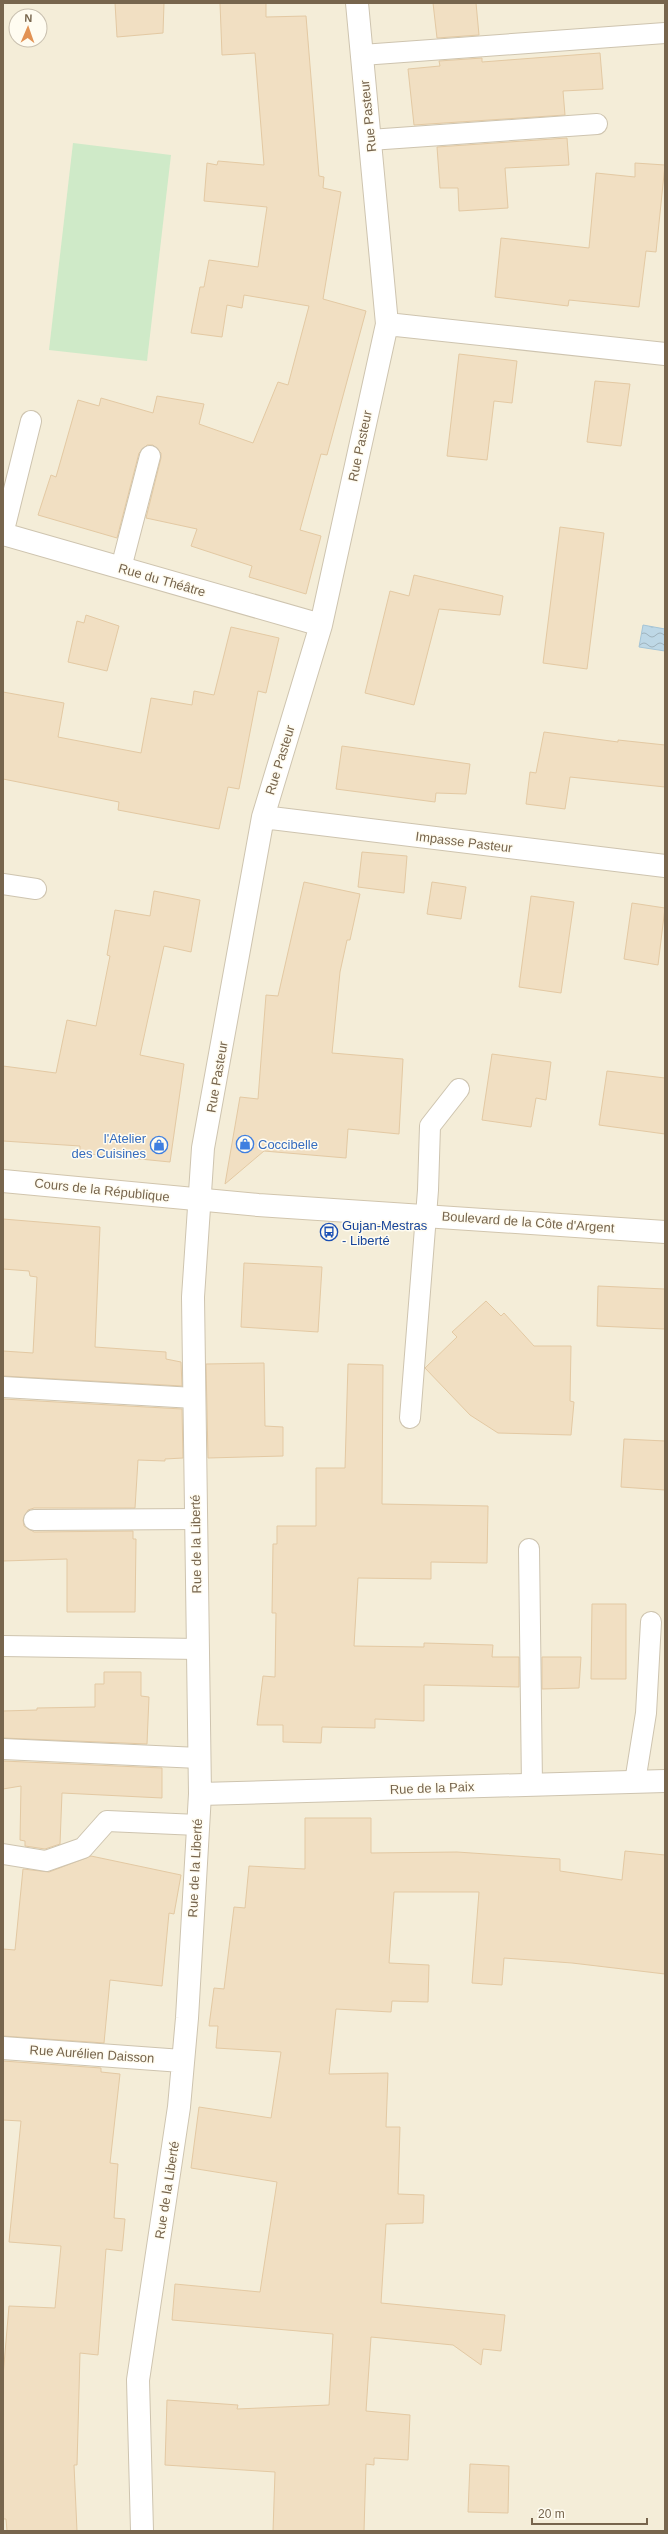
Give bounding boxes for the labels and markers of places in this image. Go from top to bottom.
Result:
place label: l'Atelier des Cuisines [72,1131,147,1161]
shop icon: Coccibelle [235,1134,255,1154]
shop icon: l'Atelier des Cuisines [149,1135,169,1155]
place label: Coccibelle [258,1137,318,1152]
place label: Gujan-Mestras - Liberté [342,1218,428,1248]
bus stop icon: Gujan-Mestras - Liberté [319,1222,339,1242]

